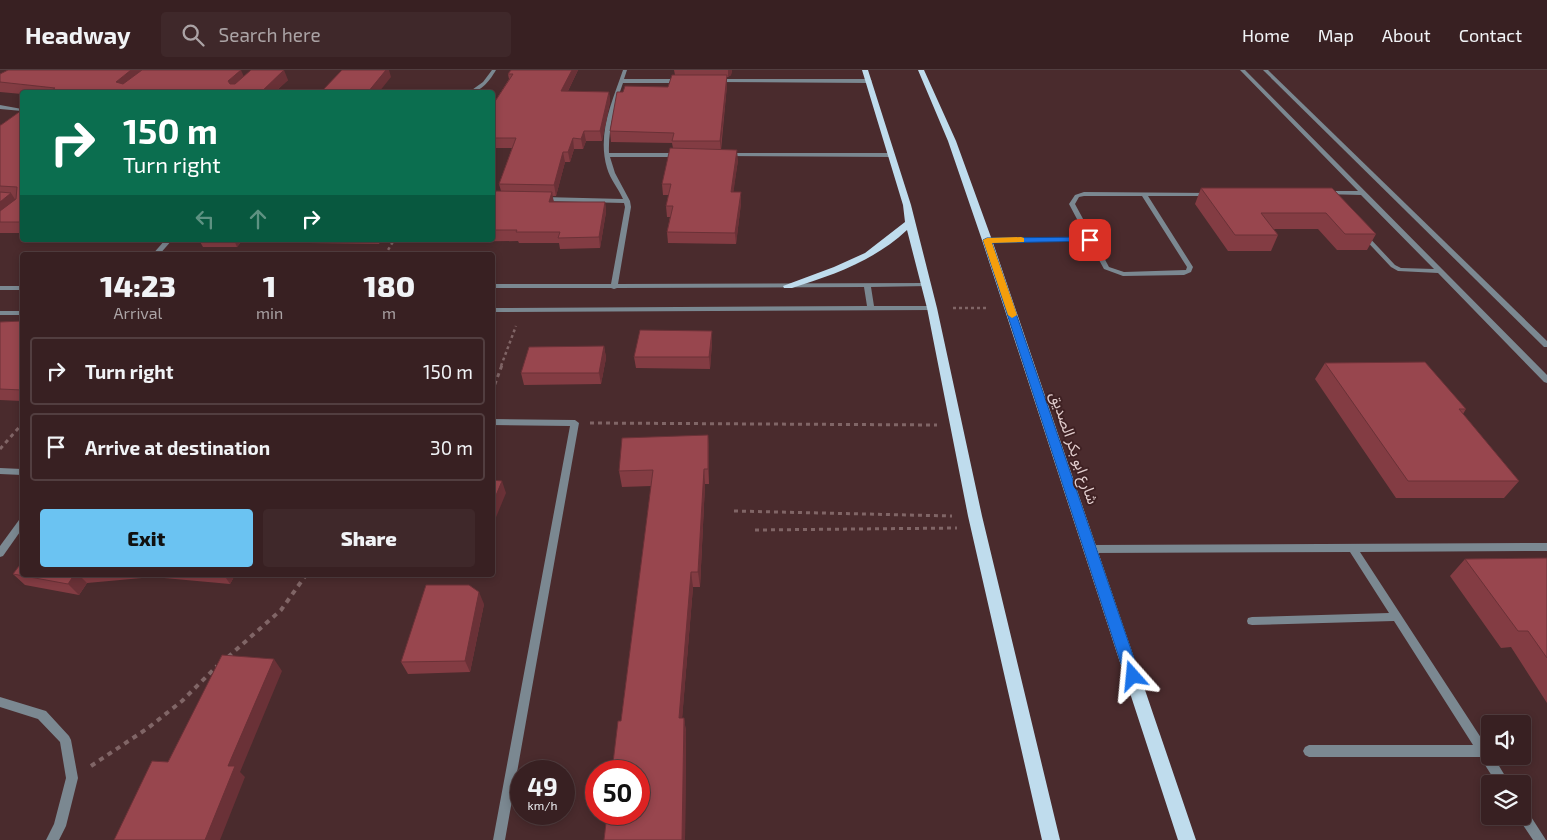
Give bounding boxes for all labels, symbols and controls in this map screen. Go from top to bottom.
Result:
search box [161,12,511,57]
text: Headway [25,20,131,49]
icon: search [179,21,207,49]
text: Search here [219,23,321,46]
text: Home [1242,24,1290,46]
text: Map [1318,24,1354,46]
text: About [1382,24,1431,46]
text: Contact [1459,24,1522,46]
text: 150 m [123,109,218,151]
icon: right [40,110,105,175]
text: Turn right [123,151,221,177]
icon: left [191,205,219,233]
icon: ahead [244,205,272,233]
icon: right [297,205,325,233]
pin [1069,219,1111,261]
icon: arrive [1076,226,1104,254]
text: 14:23 [100,267,176,303]
text: 1 [263,267,276,303]
text: 180 [363,267,415,303]
text: Arrival [114,303,162,322]
text: min [256,303,283,322]
text: m [382,303,396,322]
icon: right [42,357,70,385]
text: Turn right [85,360,173,383]
text: 150 m [423,360,473,383]
street label: شارع ابو بكر الصديق [1043,389,1103,508]
icon: arrive [42,433,70,461]
text: Arrive at destination [85,436,270,459]
text: 30 m [430,436,473,459]
button: Exit [40,509,253,567]
button: Share [263,509,475,567]
position arrow [1106,649,1158,701]
map controls [1481,715,1531,825]
button: sound [1481,715,1531,765]
speed limit sign: 50 [585,760,650,825]
text: 49 [527,771,558,801]
button: layers [1481,775,1531,825]
text: km/h [528,798,557,812]

